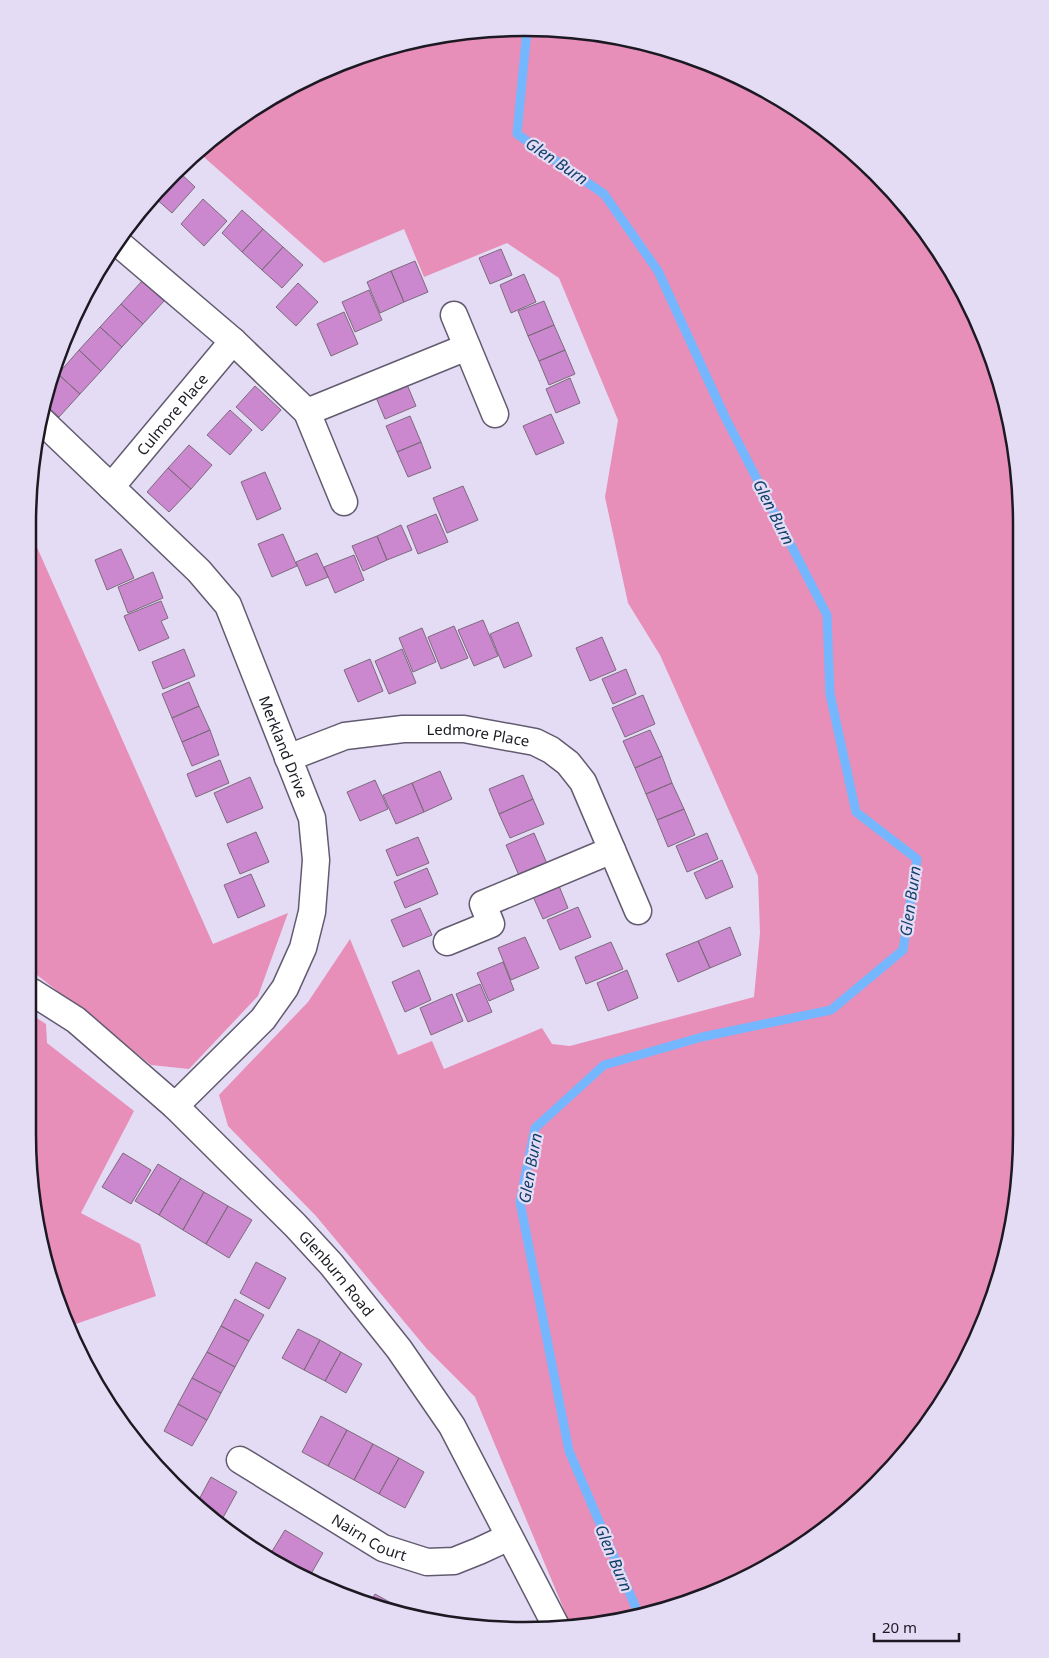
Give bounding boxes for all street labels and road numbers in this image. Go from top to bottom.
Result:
street label: Culmore Place [132,369,212,459]
street label: Merkland Drive [255,693,313,801]
street label: Ledmore Place [426,719,531,751]
street label: Glenburn Road [295,1226,379,1320]
street label: Nairn Court [328,1509,410,1565]

